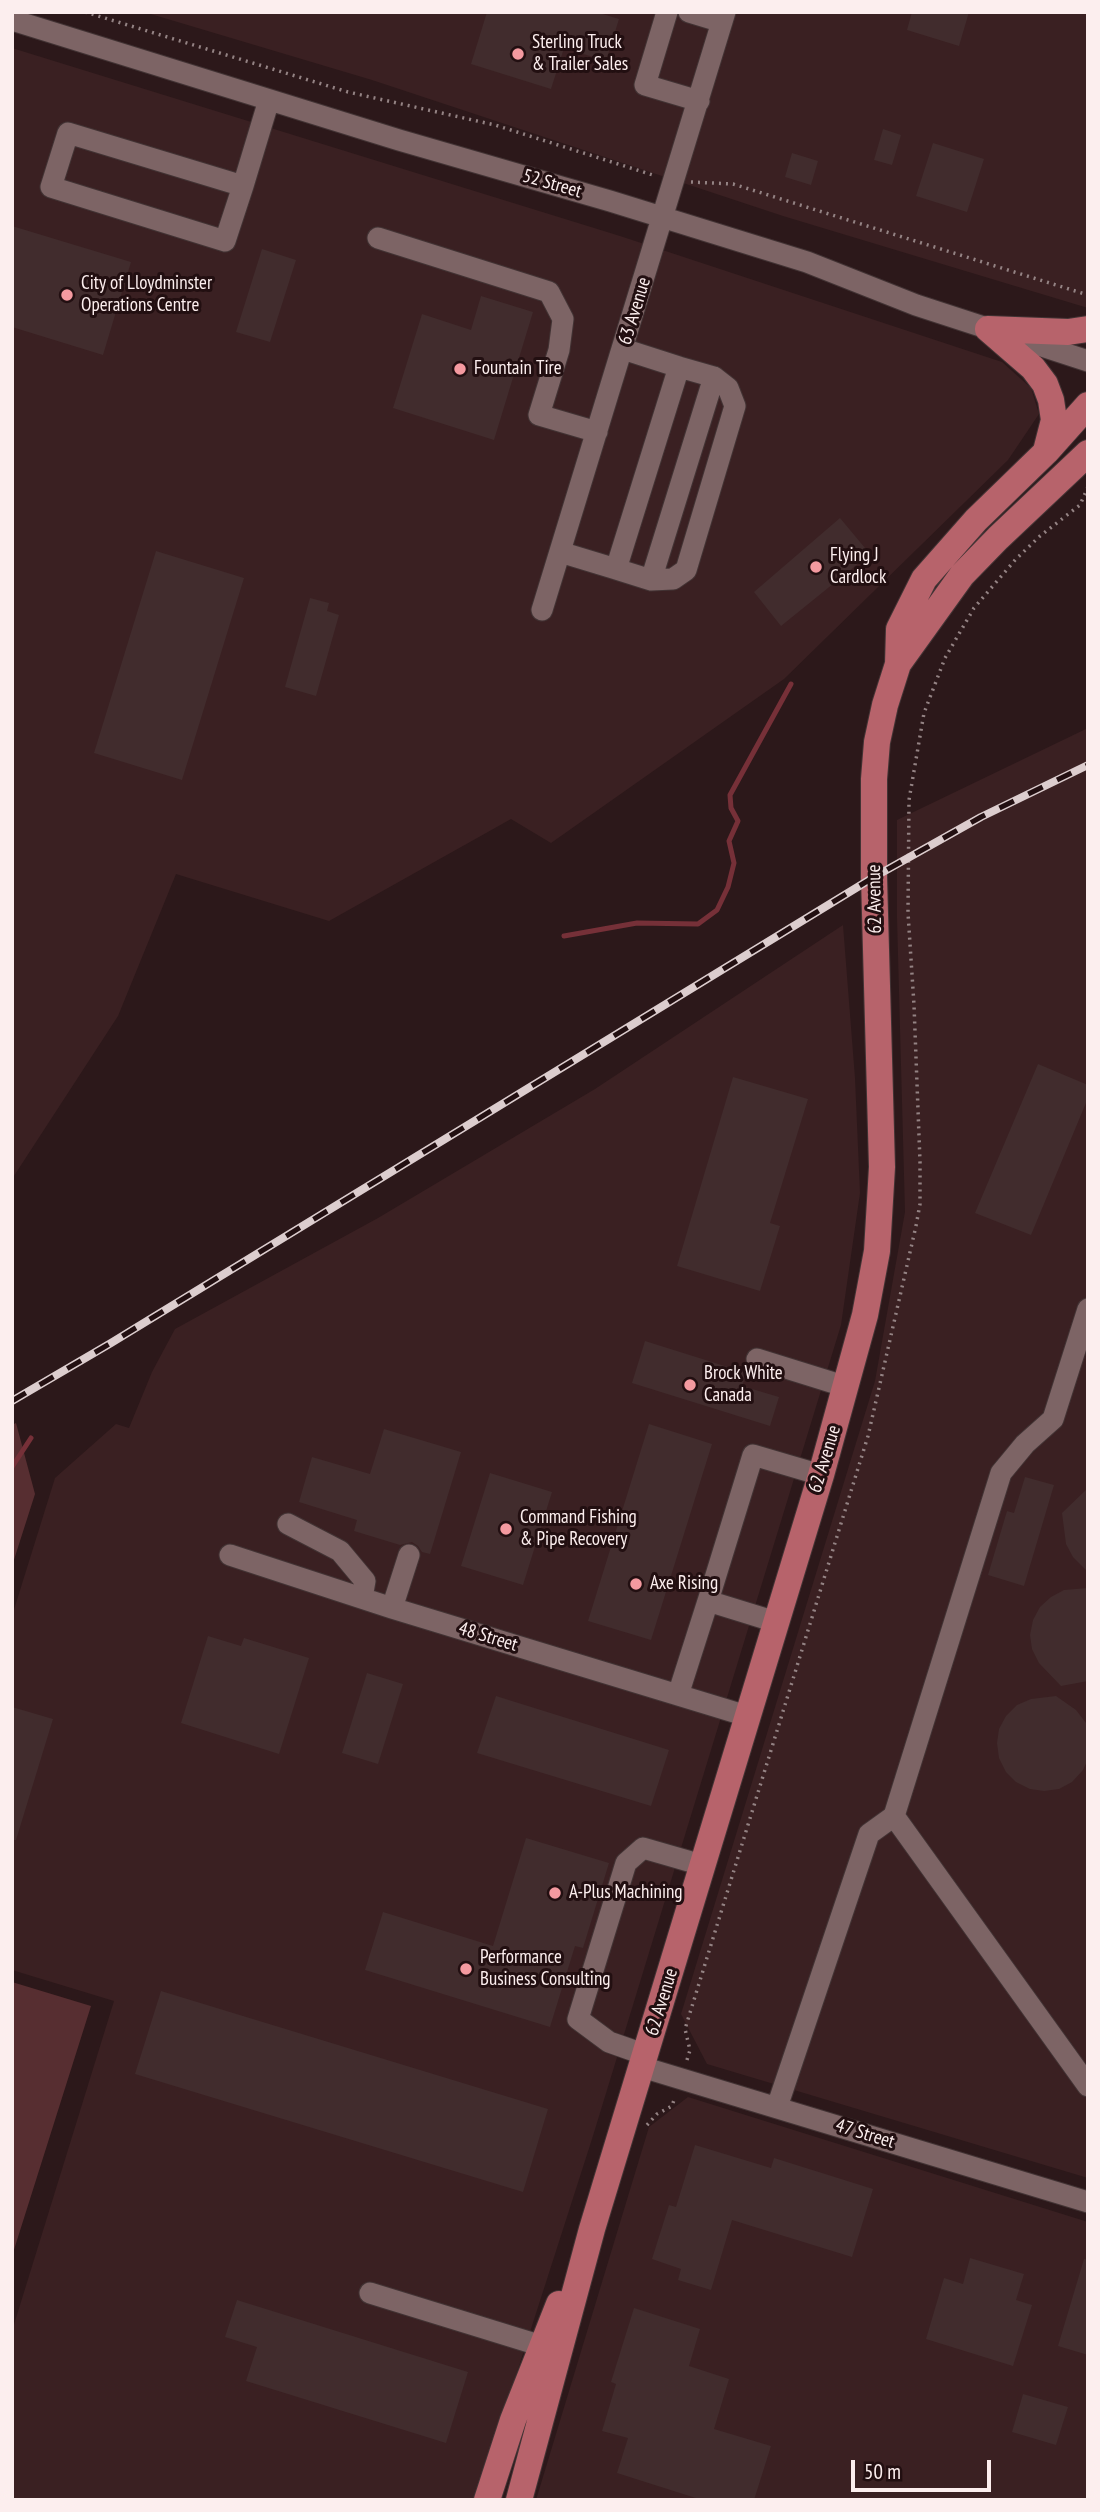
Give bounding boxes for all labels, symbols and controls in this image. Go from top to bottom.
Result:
place label: Sterling Truck & Trailer Sales [532,32,628,76]
marker: Sterling Truck & Trailer Sales [510,46,526,62]
street label: 52 Street [520,165,584,203]
place label: City of Lloydminster Operations Centre [81,273,212,317]
street label: 63 Avenue [614,275,656,347]
marker: City of Lloydminster Operations Centre [59,287,75,303]
place label: Fountain Tire [474,358,562,380]
marker: Fountain Tire [452,361,468,377]
place label: Flying J Cardlock [830,545,886,589]
marker: Flying J Cardlock [808,559,824,575]
street label: 62 Avenue [863,864,887,934]
place label: Brock White Canada [704,1363,783,1407]
marker: Brock White Canada [682,1377,698,1393]
street label: 62 Avenue [804,1423,846,1495]
place label: Command Fishing & Pipe Recovery [520,1507,637,1551]
marker: Command Fishing & Pipe Recovery [498,1521,514,1537]
place label: Axe Rising [650,1573,718,1595]
marker: Axe Rising [628,1576,644,1592]
street label: 48 Street [456,1617,520,1657]
place label: A-Plus Machining [569,1882,683,1904]
marker: A-Plus Machining [547,1885,563,1901]
place label: Performance Business Consulting [480,1947,611,1991]
marker: Performance Business Consulting [458,1961,474,1977]
street label: 62 Avenue [641,1966,683,2038]
street label: 47 Street [833,2114,897,2154]
scale bar [855,2446,995,2490]
text: 50 m [864,2458,901,2485]

